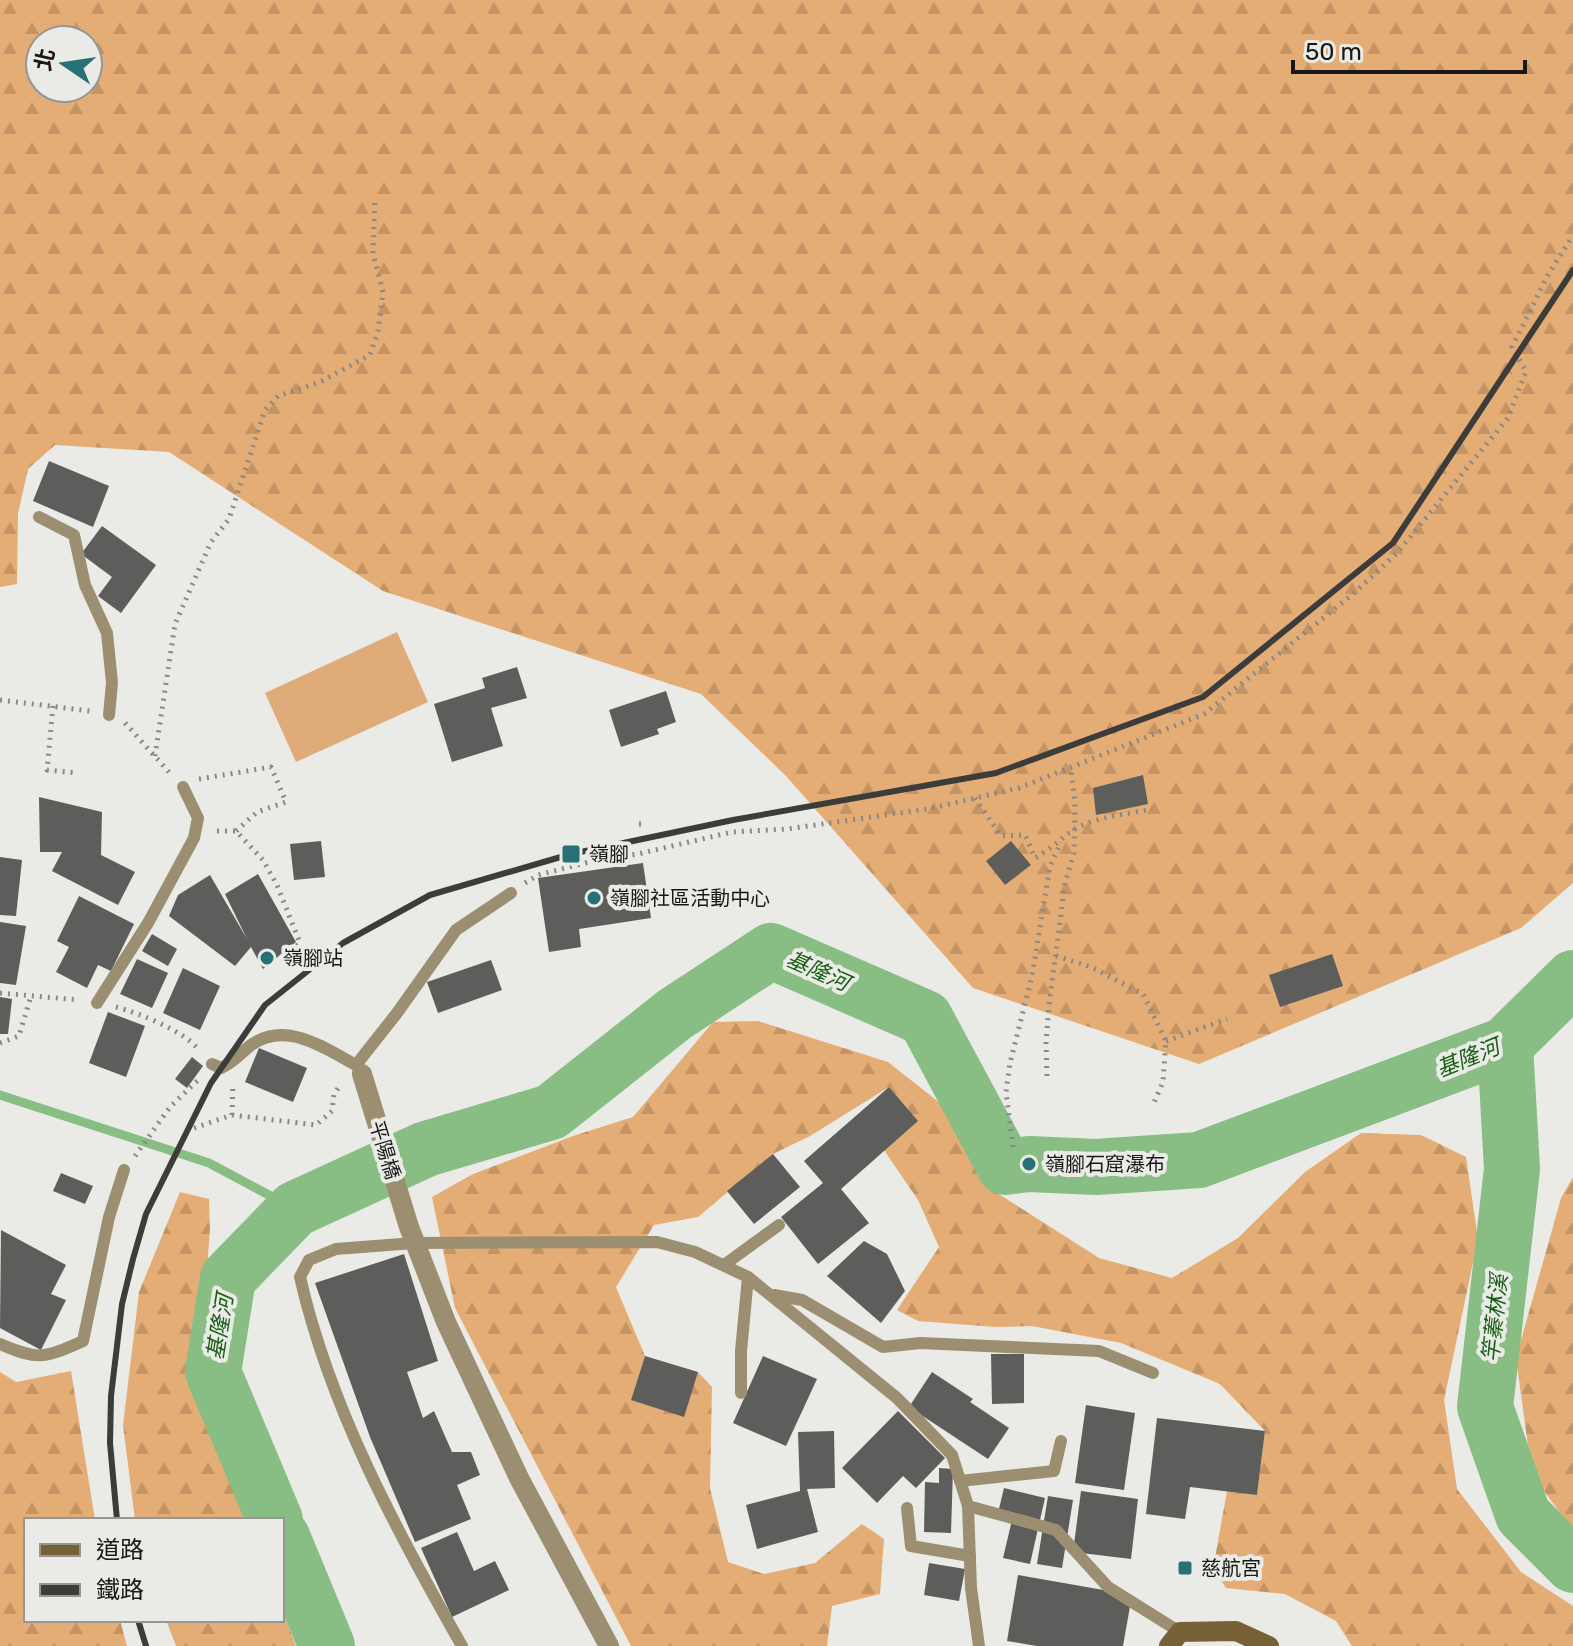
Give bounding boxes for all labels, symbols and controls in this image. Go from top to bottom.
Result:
north arrow [24,24,104,104]
scale bar [1293,24,1525,74]
text: 50 m [1305,38,1362,66]
text: 北 [29,46,61,73]
place label: 嶺腳 [589,842,629,866]
marker: 嶺腳 [560,843,582,865]
place label: 嶺腳社區活動中心 [610,886,770,910]
marker: 嶺腳社區活動中心 [585,889,603,907]
water label: 基隆河 [782,945,857,998]
place label: 嶺腳站 [283,946,343,970]
marker: 嶺腳站 [258,949,276,967]
water label: 基隆河 [1432,1032,1507,1083]
street label: 平陽橋 [365,1118,405,1182]
place label: 嶺腳石窟瀑布 [1045,1152,1165,1176]
marker: 嶺腳石窟瀑布 [1020,1155,1038,1173]
water label: 竿蓁林溪 [1477,1270,1513,1363]
water label: 基隆河 [202,1288,239,1362]
legend [24,1518,284,1622]
text: 道路 [96,1536,144,1564]
place label: 慈航宮 [1201,1556,1261,1580]
marker: 慈航宮 [1176,1559,1194,1577]
text: 鐵路 [96,1576,144,1604]

